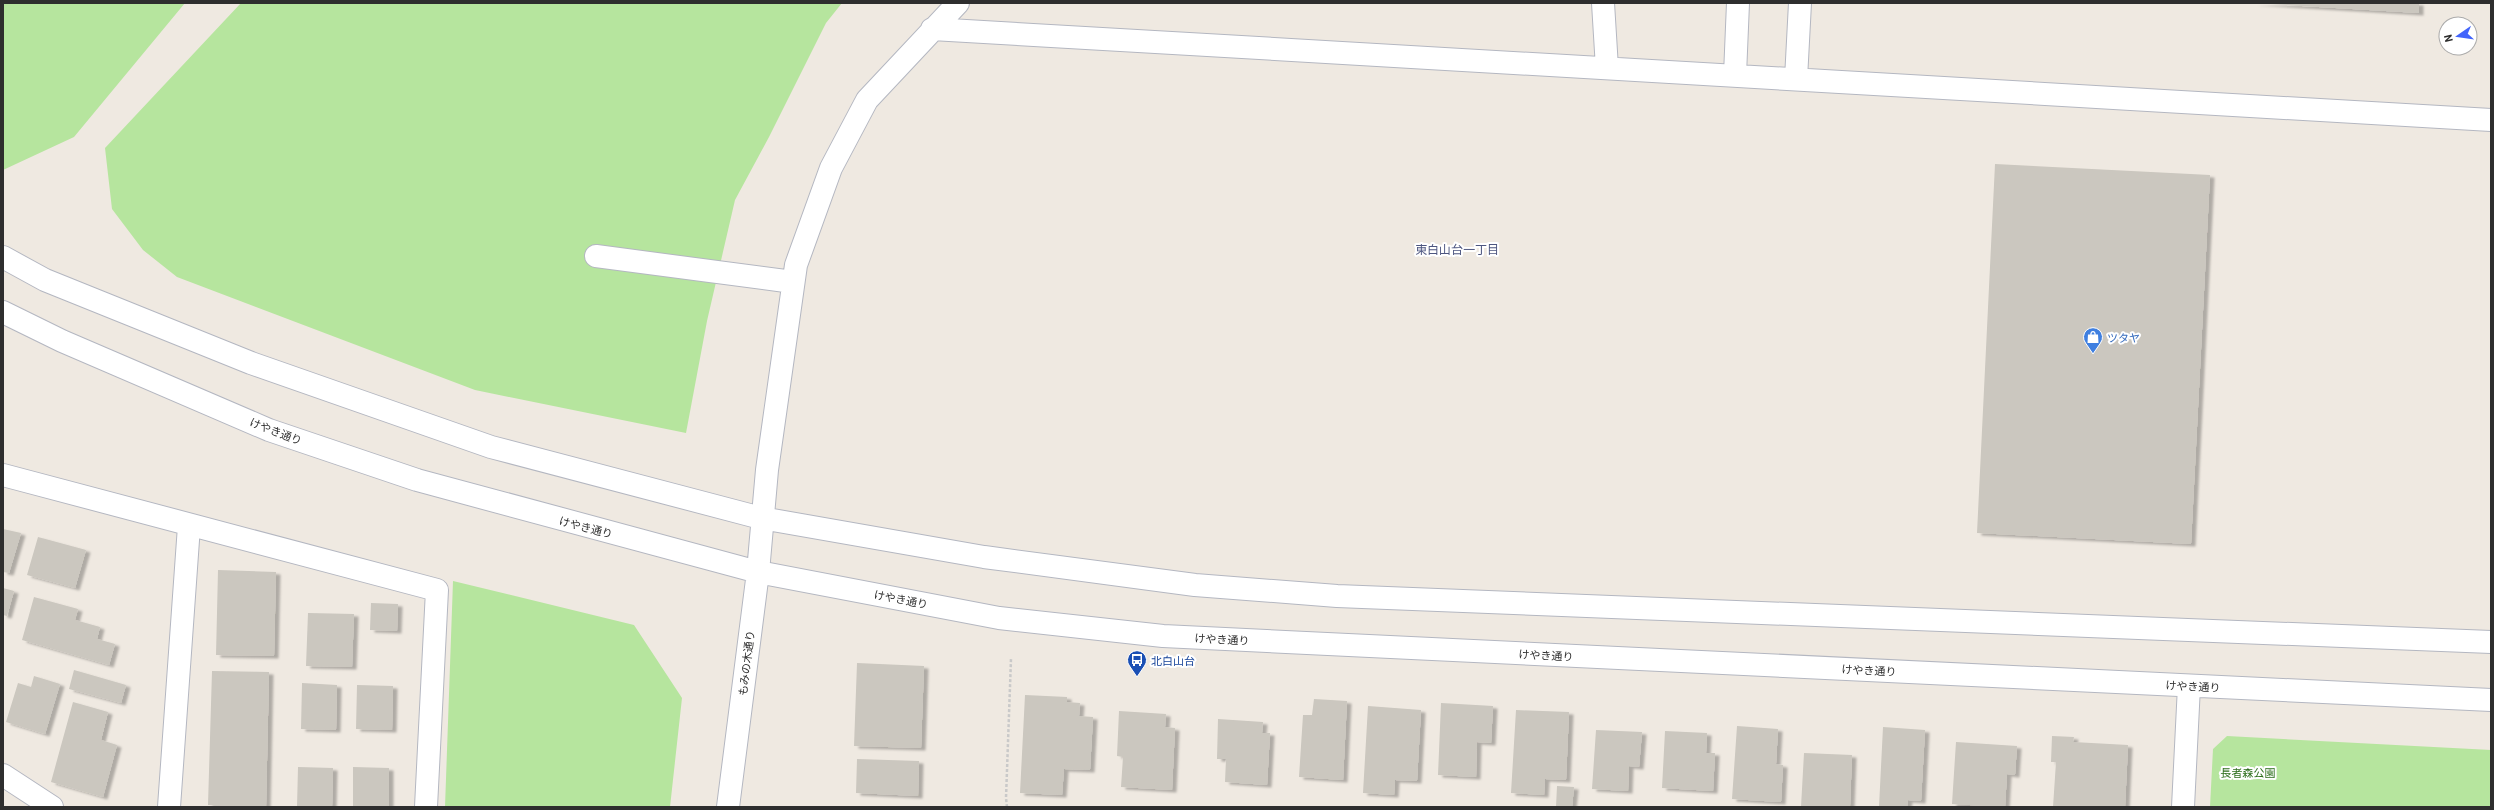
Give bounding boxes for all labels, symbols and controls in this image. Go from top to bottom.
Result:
north arrow [2438,16,2478,56]
text: N [2441,33,2455,43]
district label: 東白山台一丁目 [1415,242,1499,256]
shop icon: ツタヤ [2082,326,2104,354]
place label: ツタヤ [2107,331,2140,344]
street label: けやき通り [248,415,304,447]
street label: けやき通り [558,514,614,540]
street label: けやき通り [873,587,929,611]
street label: もみの木通り [736,629,756,697]
street label: けやき通り [1194,631,1250,647]
street label: けやき通り [1518,647,1574,663]
bus stop icon: 北白山台 [1126,649,1148,677]
place label: 北白山台 [1151,654,1195,667]
street label: けやき通り [1841,662,1897,678]
street label: けやき通り [2165,678,2221,694]
park label: 長者森公園 [2221,766,2276,779]

